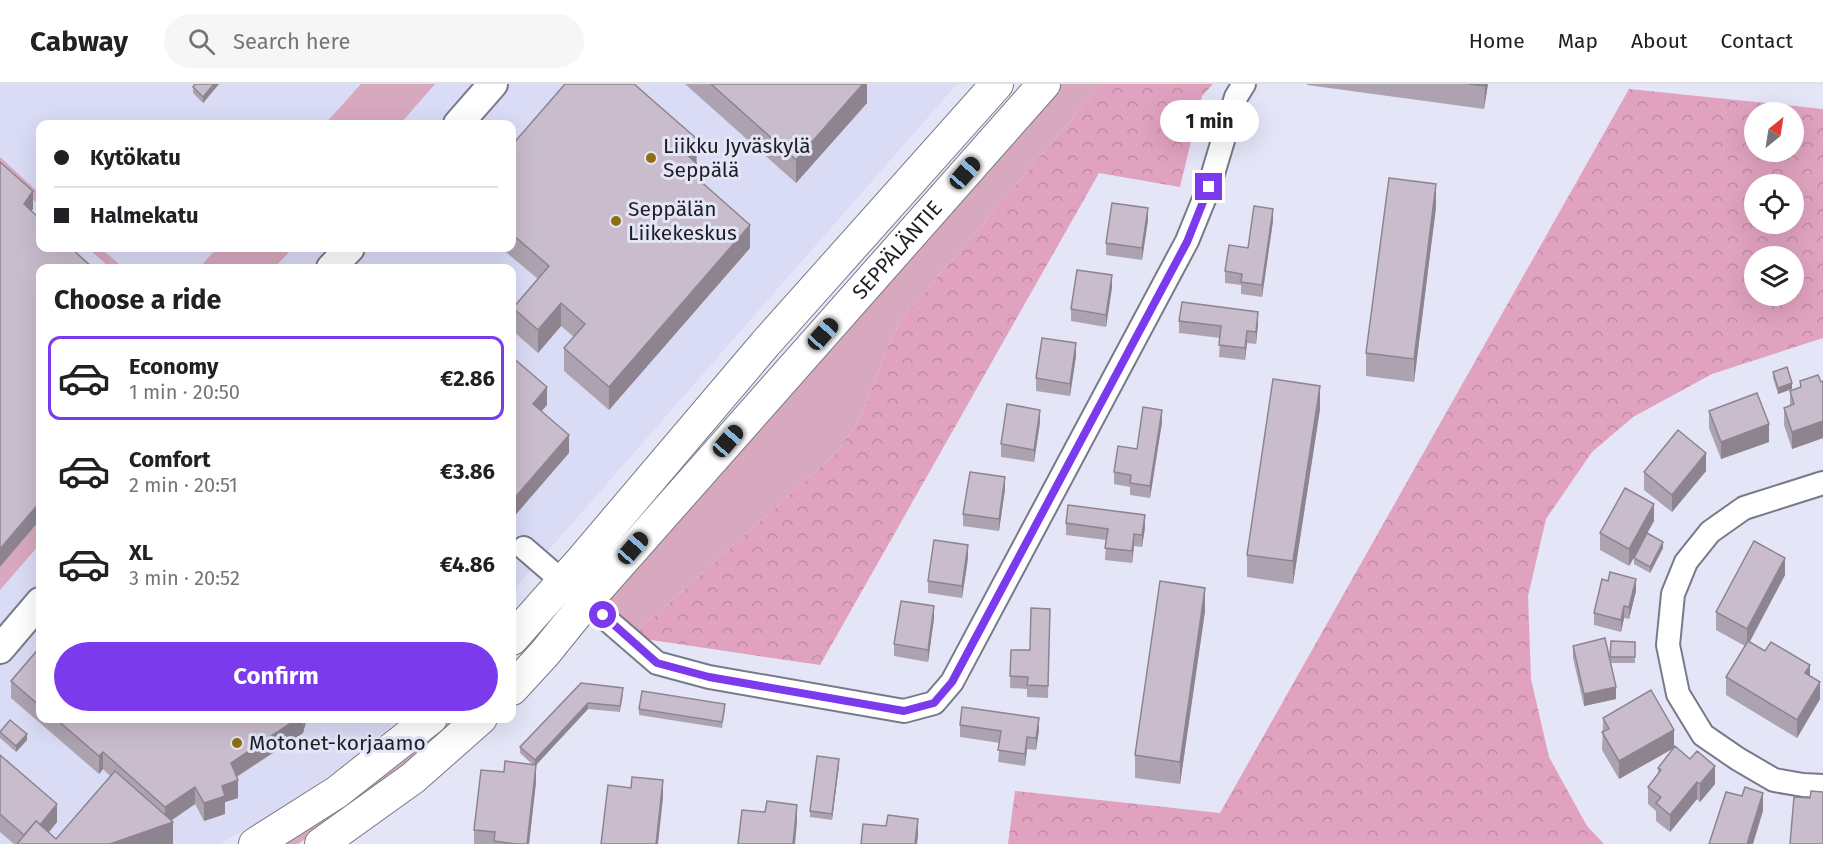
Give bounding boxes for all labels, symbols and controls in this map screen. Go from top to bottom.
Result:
search box [164,14,584,68]
text: Cabway [30,25,128,58]
icon: search [185,25,218,58]
text: Search here [233,28,350,55]
text: Home [1469,28,1525,54]
text: Map [1558,28,1598,54]
text: About [1631,28,1688,54]
text: Contact [1721,28,1793,54]
callout: 1 min [1160,100,1258,142]
north arrow [1744,102,1804,162]
map controls [1744,102,1804,306]
text: 1 min [1185,109,1234,133]
place label: Liikku Jyväskylä Seppälä [663,133,811,183]
text: Kytökatu [90,144,181,171]
marker: Liikku Jyväskylä Seppälä [644,151,658,165]
car [946,154,984,192]
route end [1195,173,1222,200]
button: locate [1744,174,1804,234]
street label: SEPPÄLÄNTIE [847,195,948,305]
place label: Seppälän Liikekeskus [628,196,737,246]
text: Halmekatu [90,202,199,229]
marker: Seppälän Liikekeskus [609,214,623,228]
button: layers [1744,246,1804,306]
text: Choose a ride [54,284,221,316]
car [804,315,842,353]
icon: car [57,351,111,405]
text: Economy [129,353,218,380]
text: €2.86 [440,365,495,392]
text: 1 min · 20:50 [129,380,240,404]
car [709,422,747,460]
icon: car [57,444,111,498]
text: Comfort [129,446,210,473]
text: €3.86 [440,458,495,485]
text: 2 min · 20:51 [129,473,238,497]
car [614,529,652,567]
icon: car [57,537,111,591]
text: XL [129,539,153,566]
text: €4.86 [440,551,495,578]
text: 3 min · 20:52 [129,566,240,590]
route start [589,601,616,628]
button: Confirm [54,642,498,711]
place label: Motonet-korjaamo [249,730,426,756]
marker: Motonet-korjaamo [230,736,244,750]

